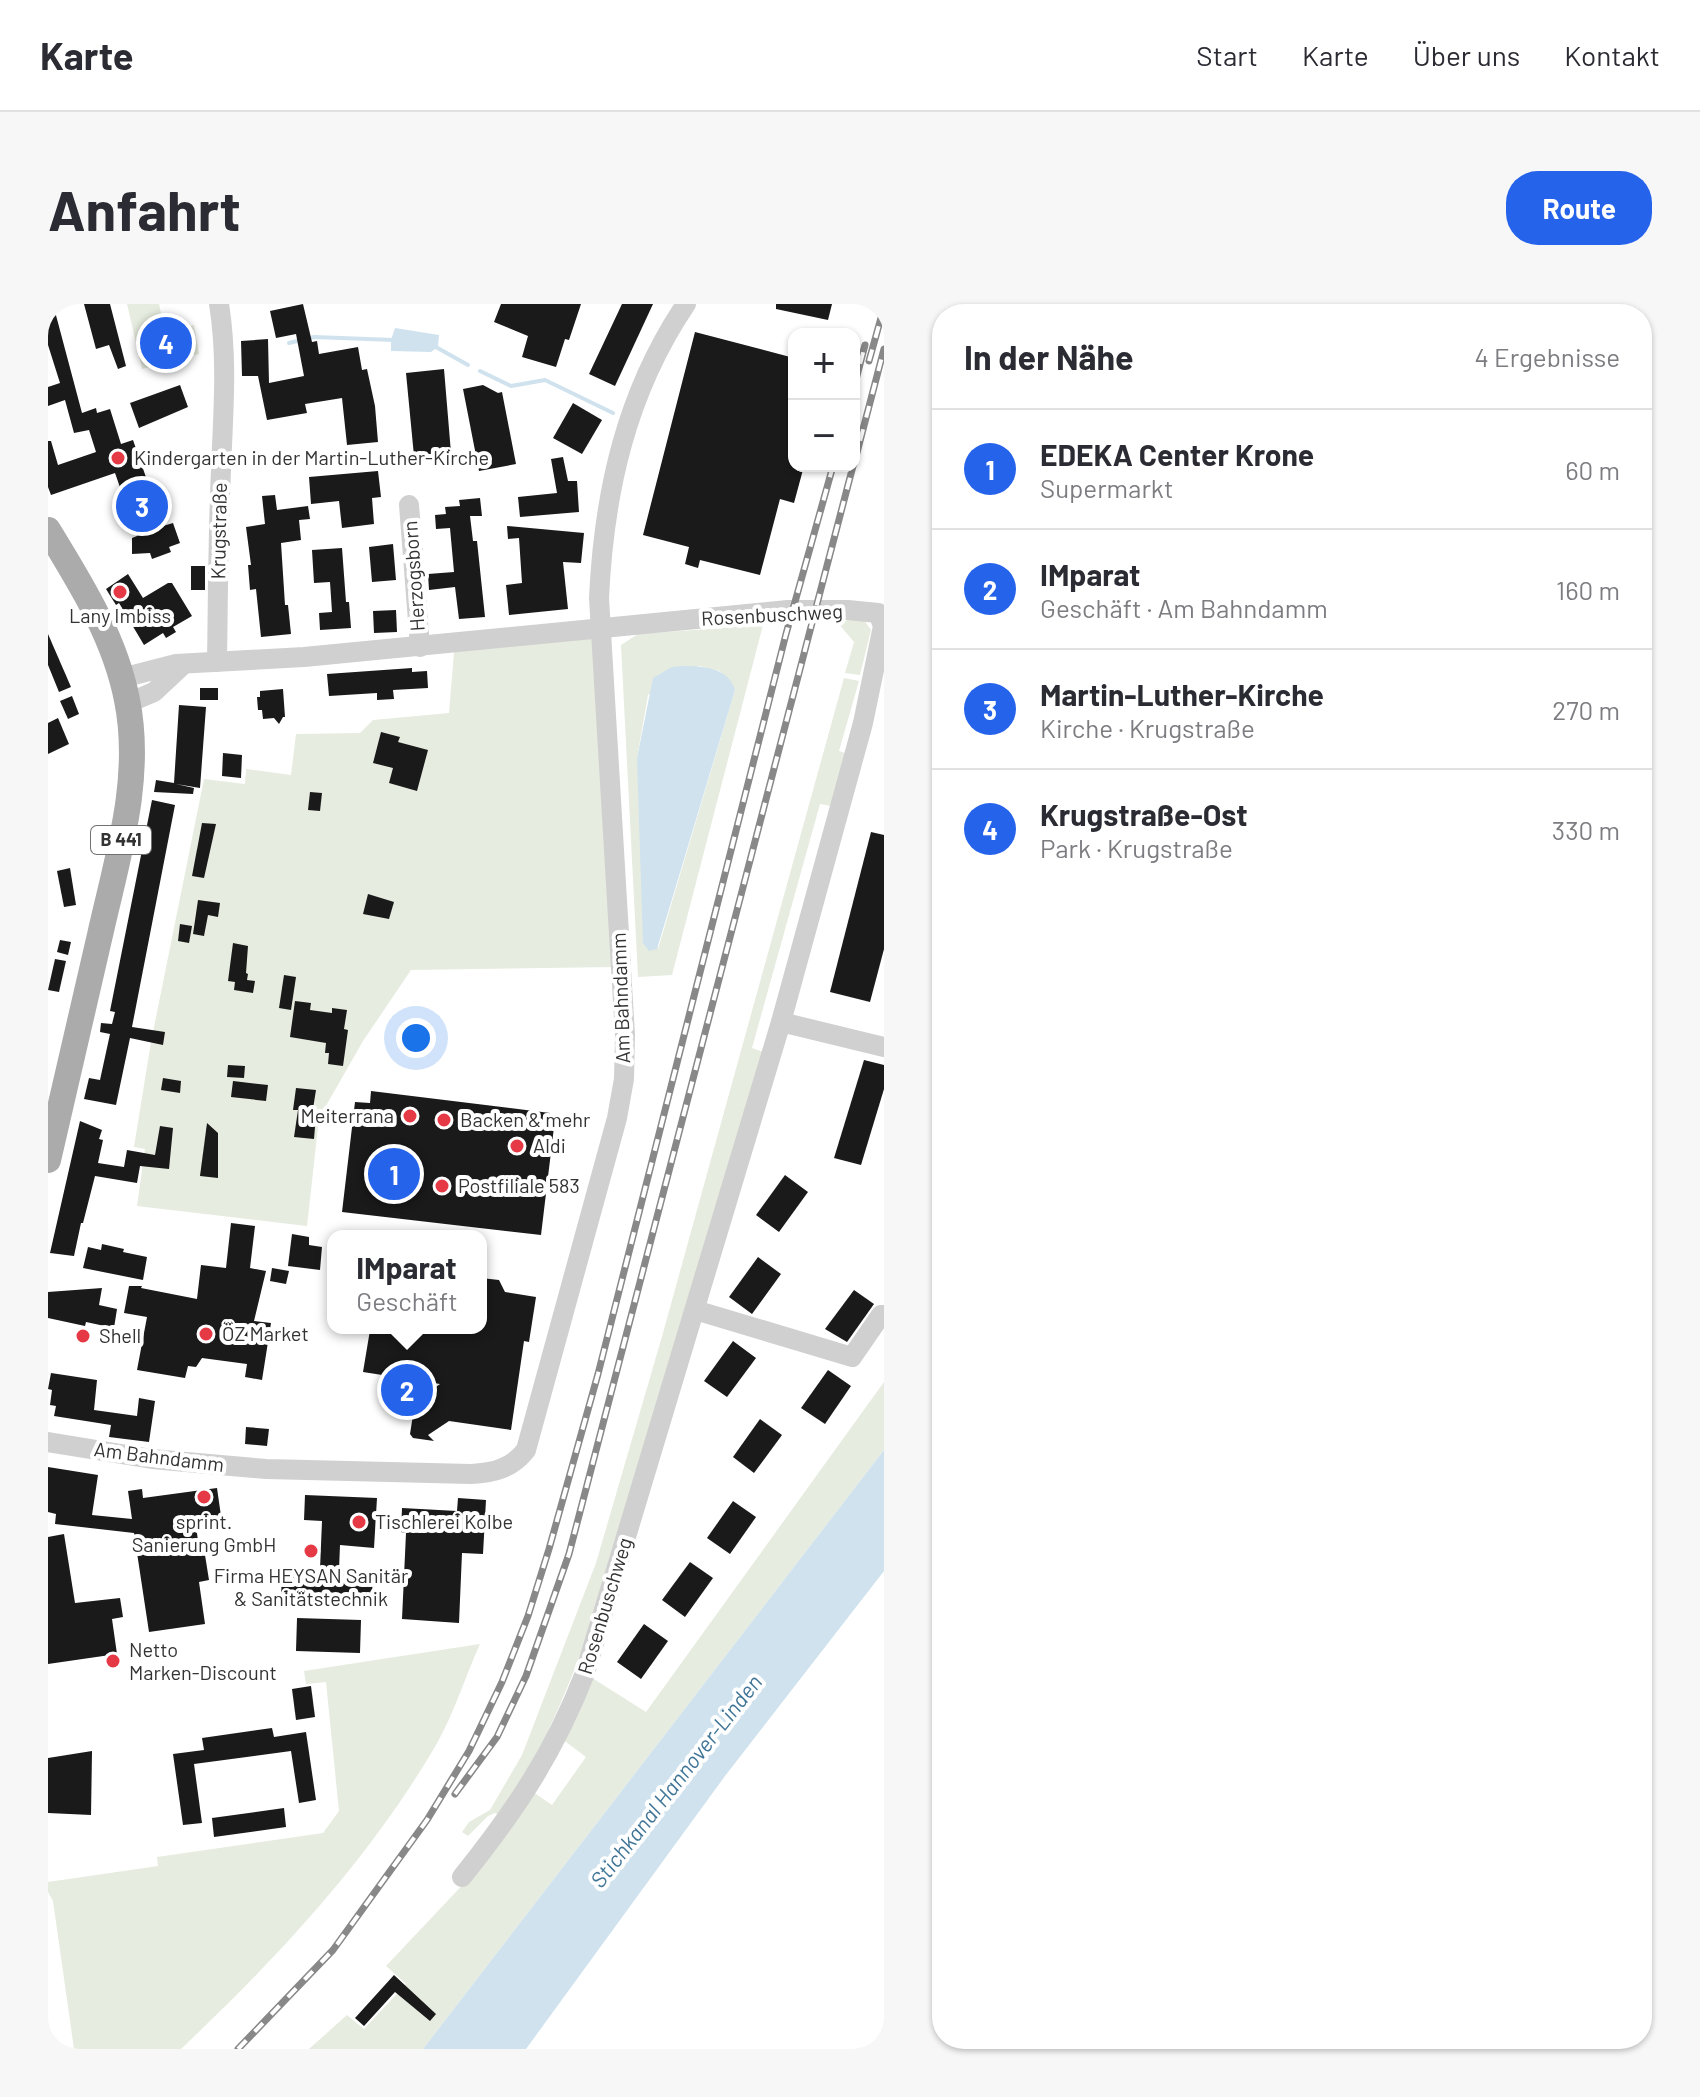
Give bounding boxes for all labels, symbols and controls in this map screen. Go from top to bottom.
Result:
text: Karte [40,32,134,78]
text: Start [1196,38,1258,72]
text: Karte [1302,38,1369,72]
text: Über uns [1413,38,1520,72]
text: Kontakt [1564,38,1660,72]
button: Route [1506,171,1652,245]
text: Anfahrt [48,175,241,242]
pin: 4 [140,313,192,373]
map controls [788,328,860,472]
button: + [788,328,860,400]
text: In der Nähe [964,336,1134,377]
text: 4 Ergebnisse [1475,341,1620,372]
button: − [788,400,860,472]
text: EDEKA Center Krone [1040,436,1314,472]
place label: Kindergarten in der Martin-Luther-Kirche [134,445,489,469]
marker: Kindergarten in der Martin-Luther-Kirche [109,449,127,467]
text: 1 [985,454,995,485]
text: 60 m [1565,454,1620,485]
text: Supermarkt [1040,472,1173,503]
pin: 3 [116,476,168,536]
street label: Krugstraße [205,482,231,580]
street label: Herzogsborn [397,520,429,632]
text: IMparat [1040,556,1140,592]
text: 2 [983,574,997,605]
text: 160 m [1556,574,1620,605]
marker: Lany Imbiss [111,583,129,601]
text: Geschäft · Am Bahndamm [1040,592,1328,623]
street label: Rosenbuschweg [701,598,843,630]
place label: Lany Imbiss [69,603,171,627]
text: Martin-Luther-Kirche [1040,676,1324,712]
text: 3 [983,694,997,725]
text: 270 m [1552,694,1620,725]
text: Kirche · Krugstraße [1040,712,1255,743]
text: Krugstraße-Ost [1040,796,1248,832]
text: 4 [982,814,998,845]
text: 330 m [1552,814,1620,845]
road number: B 441 [91,826,151,854]
text: Park · Krugstraße [1040,832,1233,863]
street label: Am Bahndamm [606,932,634,1064]
your location [396,1018,436,1058]
place label: Meiterrana [301,1103,394,1127]
marker: Meiterrana [401,1107,419,1125]
place label: Backen & mehr [460,1107,590,1131]
marker: Backen & mehr [435,1111,453,1129]
place label: Aldi [533,1133,566,1157]
marker: Aldi [508,1137,526,1155]
pin: 1 [368,1144,420,1204]
place label: Postfiliale 583 [458,1173,580,1197]
marker: Postfiliale 583 [433,1177,451,1195]
popup [327,1230,487,1334]
text: IMparat [356,1249,457,1285]
text: Geschäft [356,1285,458,1316]
place label: ÖZ Market [222,1321,309,1345]
place label: Shell [99,1323,141,1347]
marker: ÖZ Market [197,1325,215,1343]
marker: Shell [74,1327,92,1345]
pin: 2 [381,1360,433,1420]
street label: Am Bahndamm [93,1436,226,1476]
marker: sprint. Sanierung GmbH [195,1488,213,1506]
place label: sprint. Sanierung GmbH [132,1509,276,1556]
place label: Tischlerei Kolbe [375,1509,513,1533]
marker: Tischlerei Kolbe [350,1513,368,1531]
street label: Rosenbuschweg [572,1534,636,1677]
marker: Firma HEYSAN Sanitär & Sanitätstechnik [302,1542,320,1560]
place label: Firma HEYSAN Sanitär & Sanitätstechnik [214,1563,408,1610]
place label: Netto Marken-Discount [129,1637,277,1684]
marker: Netto Marken-Discount [104,1652,122,1670]
water label: Stichkanal Hannover-Linden [584,1669,766,1892]

